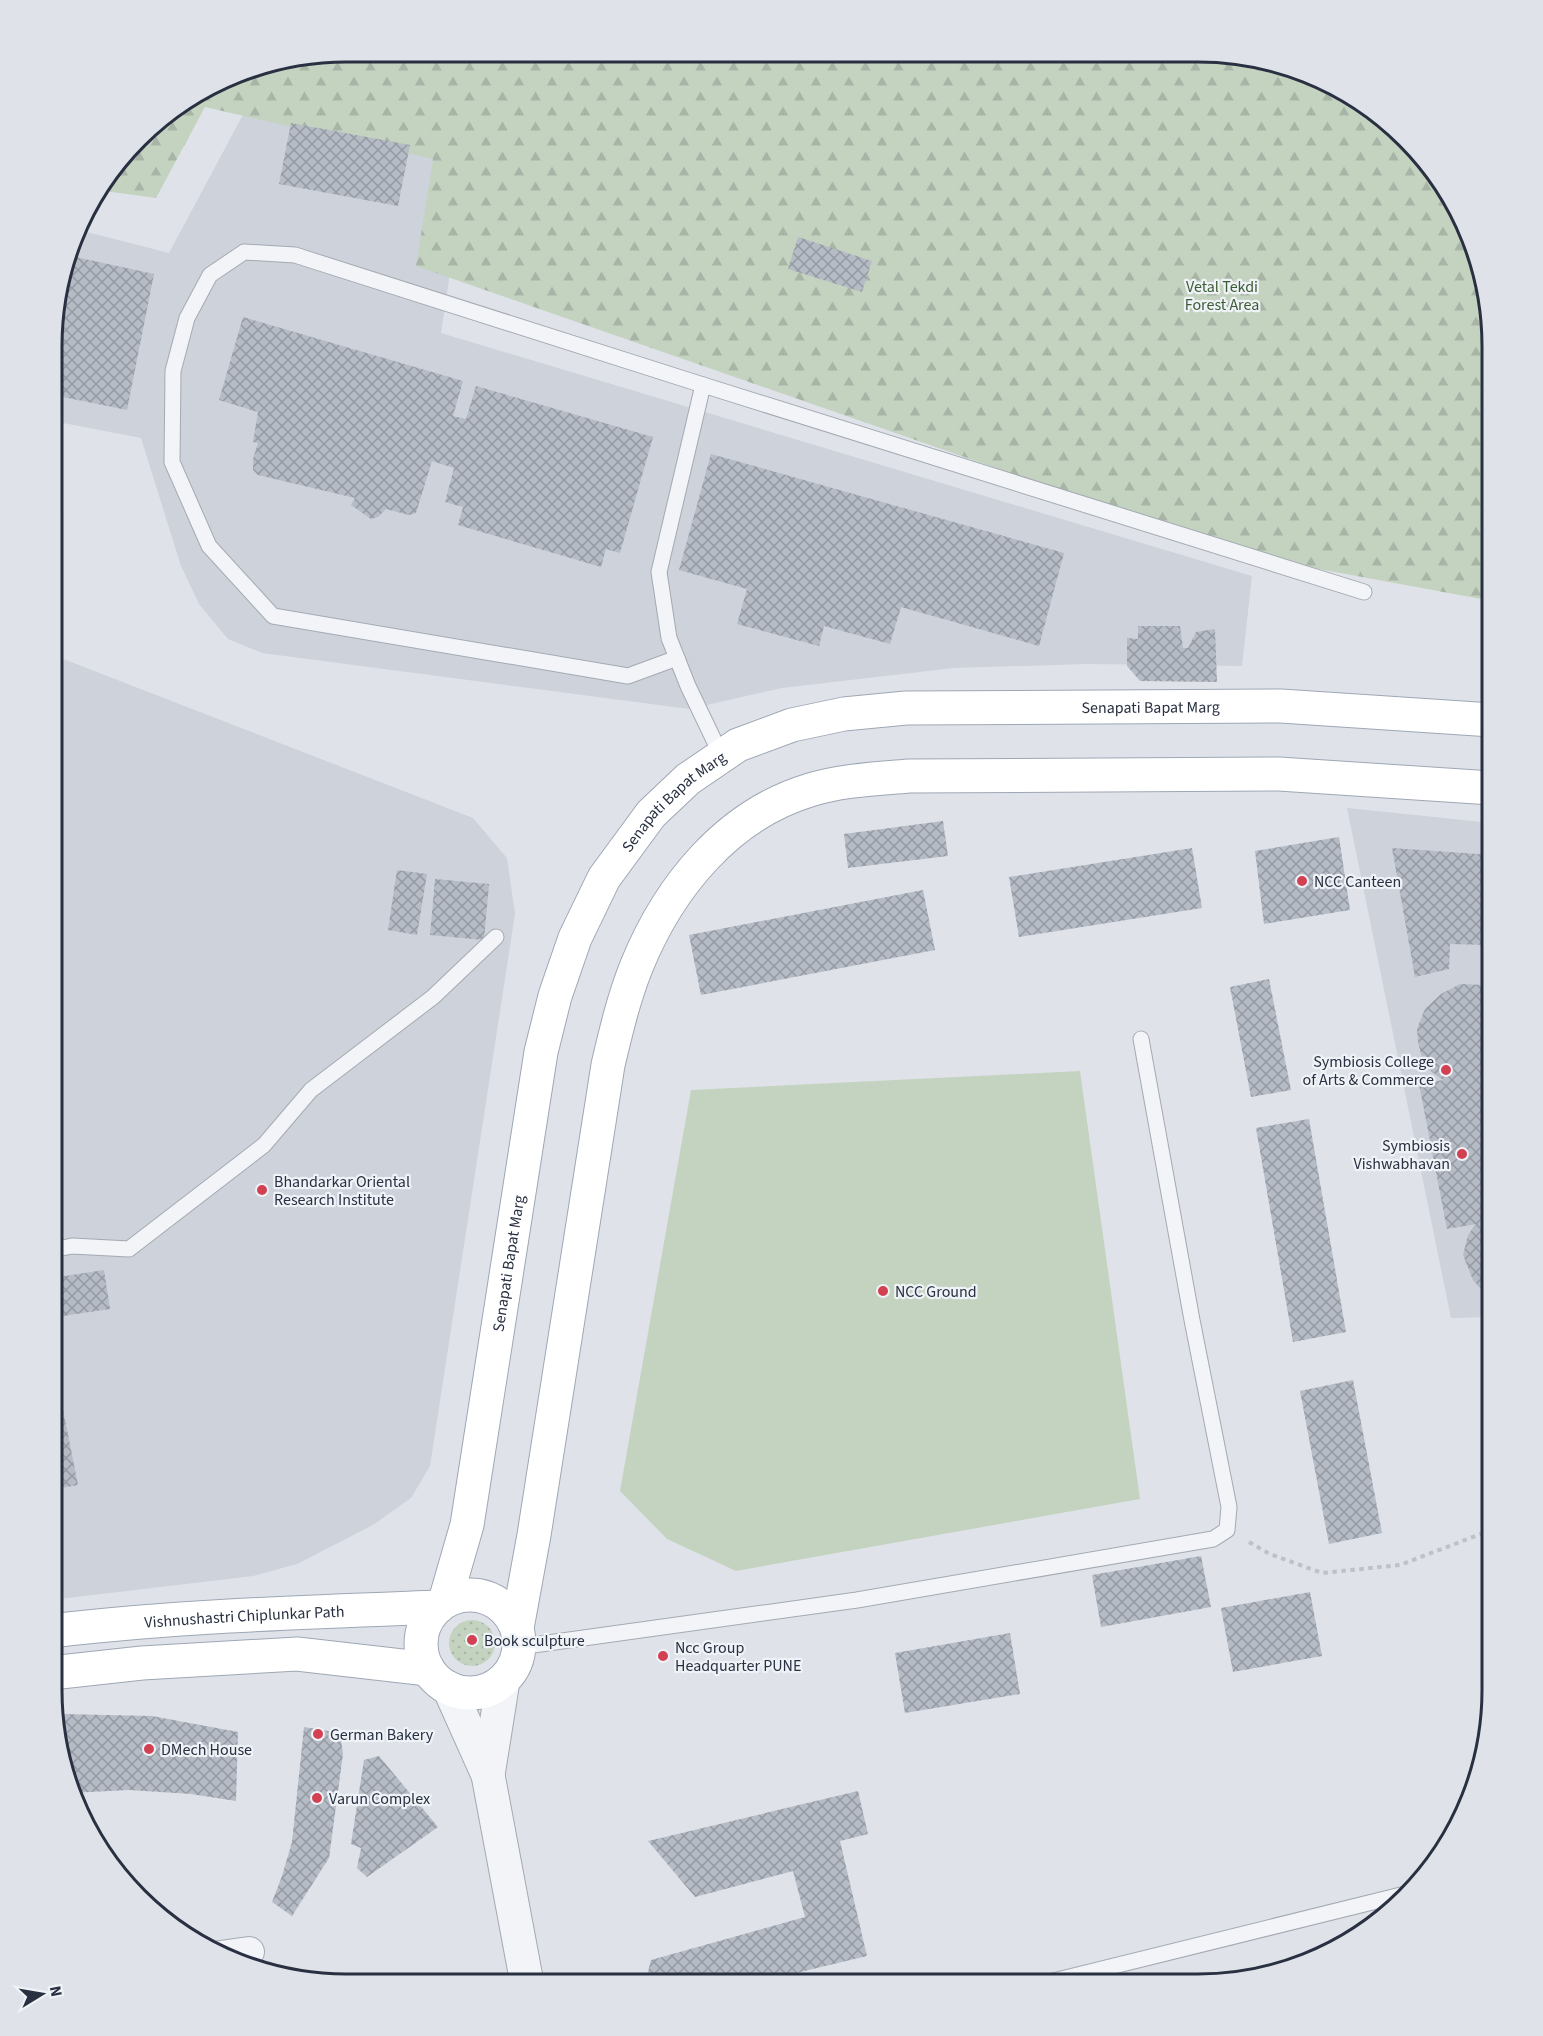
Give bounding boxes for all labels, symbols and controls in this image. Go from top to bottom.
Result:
park label: Vetal Tekdi Forest Area [1185,276,1259,316]
street label: Senapati Bapat Marg [1081,696,1220,719]
street label: Senapati Bapat Marg [617,746,730,857]
place label: NCC Canteen [1314,871,1401,893]
marker: NCC Canteen [1295,874,1309,888]
place label: Symbiosis College of Arts & Commerce [1303,1051,1434,1091]
marker: Symbiosis College of Arts & Commerce [1439,1063,1453,1077]
place label: Symbiosis Vishwabhavan [1353,1135,1450,1175]
marker: Symbiosis Vishwabhavan [1455,1147,1469,1161]
place label: Bhandarkar Oriental Research Institute [274,1171,410,1211]
marker: Bhandarkar Oriental Research Institute [255,1183,269,1197]
street label: Senapati Bapat Marg [487,1193,530,1333]
place label: NCC Ground [895,1281,977,1303]
marker: NCC Ground [876,1284,890,1298]
street label: Vishnushastri Chiplunkar Path [144,1601,345,1634]
place label: Book sculpture [484,1630,585,1652]
marker: Book sculpture [465,1633,479,1647]
place label: Ncc Group Headquarter PUNE [675,1637,801,1677]
marker: Ncc Group Headquarter PUNE [656,1649,670,1663]
place label: German Bakery [330,1724,434,1746]
marker: German Bakery [311,1727,325,1741]
place label: DMech House [161,1739,252,1761]
marker: DMech House [142,1742,156,1756]
place label: Varun Complex [329,1788,430,1810]
marker: Varun Complex [310,1791,324,1805]
north arrow [12,1964,72,2024]
text: N [44,1984,68,1999]

